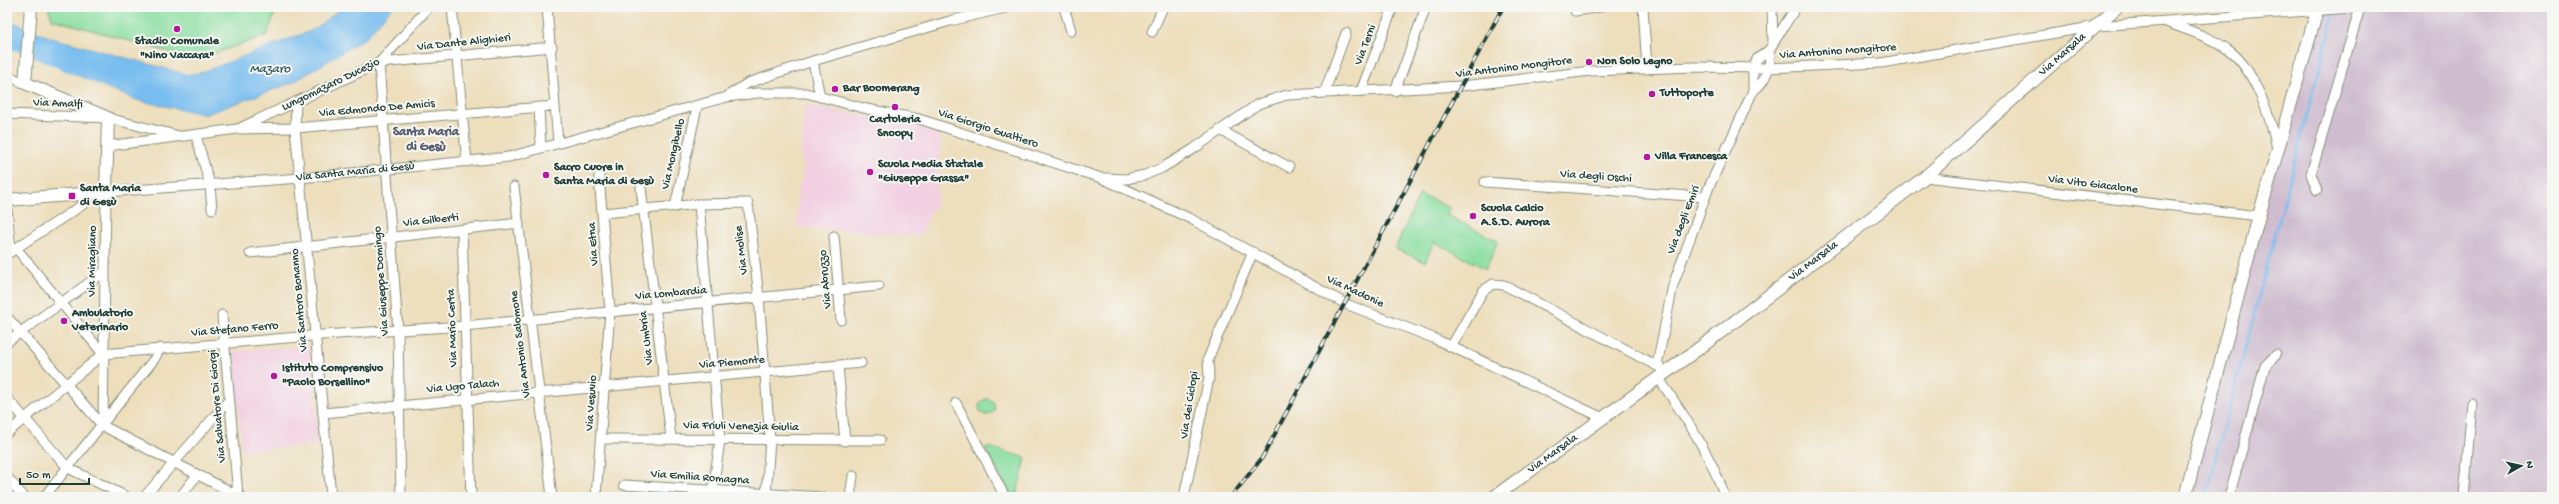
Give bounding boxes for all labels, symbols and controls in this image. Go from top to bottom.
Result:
street label: Via Terni [1352,22,1380,68]
marker: Stadio Comunale "Nino Vaccara" [172,24,182,34]
street label: Via Marsala [2036,30,2090,80]
street label: Via Dante Alighieri [415,31,512,55]
place label: Stadio Comunale "Nino Vaccara" [135,35,220,63]
street label: Via Antonino Mongitore [1778,41,1898,63]
street label: Via Antonino Mongitore [1454,54,1574,82]
street label: Lungomazaro Ducezio [280,55,382,115]
place label: Non Solo Legno [1597,55,1673,69]
marker: Non Solo Legno [1584,57,1594,67]
water label: Mazaro [250,62,292,77]
place label: Bar Boomerang [842,82,920,96]
marker: Bar Boomerang [830,84,840,94]
place label: Tuttoporte [1659,87,1715,101]
marker: Tuttoporte [1647,89,1657,99]
street label: Via Amalfi [32,96,83,112]
street label: Via Edmondo De Amicis [318,97,436,121]
marker: Cartoleria Snoopy [890,102,900,112]
street label: Via Giorgio Gualtiero [935,106,1040,152]
place label: Cartoleria Snoopy [869,113,922,141]
street label: Via Mongibello [659,117,689,192]
district label: Santa Maria di Gesù [393,125,460,155]
place label: Villa Francesca [1654,150,1729,164]
marker: Villa Francesca [1642,152,1652,162]
place label: Scuola Media Statale "Giuseppe Grassa" [878,158,984,186]
street label: Via Santa Maria di Gesù [295,160,415,185]
place label: Sacro Cuore in Santa Maria di Gesù [554,161,654,189]
marker: Scuola Media Statale "Giuseppe Grassa" [865,167,875,177]
street label: Via degli Oschi [1559,167,1633,187]
marker: Sacro Cuore in Santa Maria di Gesù [541,170,551,180]
street label: Via Vito Giacalone [2046,172,2139,198]
place label: Santa Maria di Gesù [80,182,142,210]
street label: Via degli Emiri [1664,183,1704,257]
marker: Santa Maria di Gesù [67,191,77,201]
place label: Scuola Calcio A.S.D. Aurora [1480,202,1551,230]
street label: Via Gilberti [401,211,460,231]
marker: Scuola Calcio A.S.D. Aurora [1468,211,1478,221]
street label: Via Etna [585,221,603,267]
street label: Via Molise [732,224,752,276]
street label: Via Miragliano [85,225,101,298]
street label: Via Giuseppe Domingo [371,226,393,337]
street label: Via Marsala [1785,238,1841,285]
street label: Via Santoro Bonanno [289,248,312,353]
street label: Via Abruzzo [816,249,836,310]
street label: Via Madonie [1323,272,1387,312]
street label: Via Lombardia [634,284,708,304]
street label: Via Mario Certa [445,288,461,368]
street label: Via Antonio Salomone [507,289,535,399]
place label: Ambulatorio Veterinario [71,307,134,335]
street label: Via Umbria [637,310,657,367]
marker: Ambulatorio Veterinario [59,316,69,326]
street label: Via Stefano Ferro [190,319,279,341]
street label: Via Salvatore Di Giorgi [206,349,230,464]
street label: Via Piemonte [698,353,766,373]
place label: Istituto Comprensivo "Paolo Borsellino" [282,362,384,390]
street label: Via dei Ciclopi [1178,370,1202,441]
marker: Istituto Comprensivo "Paolo Borsellino" [269,371,279,381]
street label: Via Vesuvio [583,375,601,432]
street label: Via Ugo Talach [425,377,500,397]
street label: Via Friuli Venezia Giulia [682,419,799,435]
street label: Via Marsala [1525,431,1581,478]
north arrow [2501,446,2541,486]
scale bar [20,460,89,486]
text: N [2522,460,2535,469]
street label: Via Emilia Romagna [649,467,750,488]
text: 50 m [26,469,51,483]

